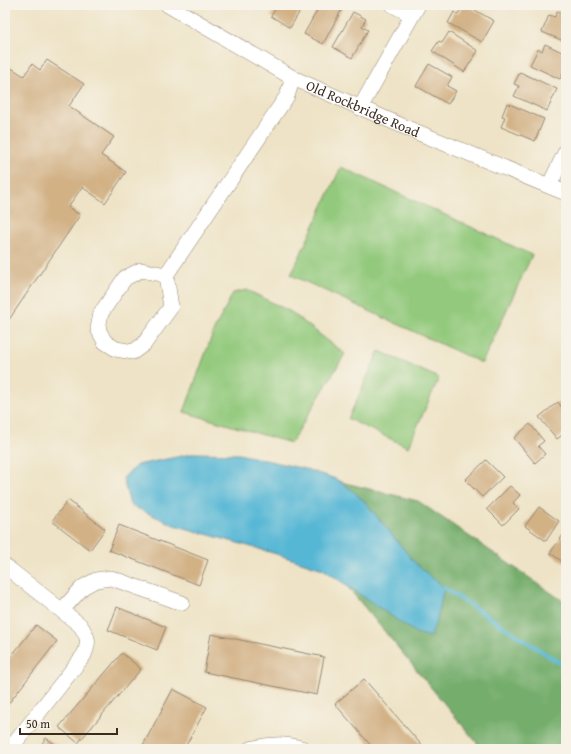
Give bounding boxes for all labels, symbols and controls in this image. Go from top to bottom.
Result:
street label: Old Rockbridge Road [303,75,423,142]
scale bar [20,710,117,736]
text: 50 m [26,715,50,732]

